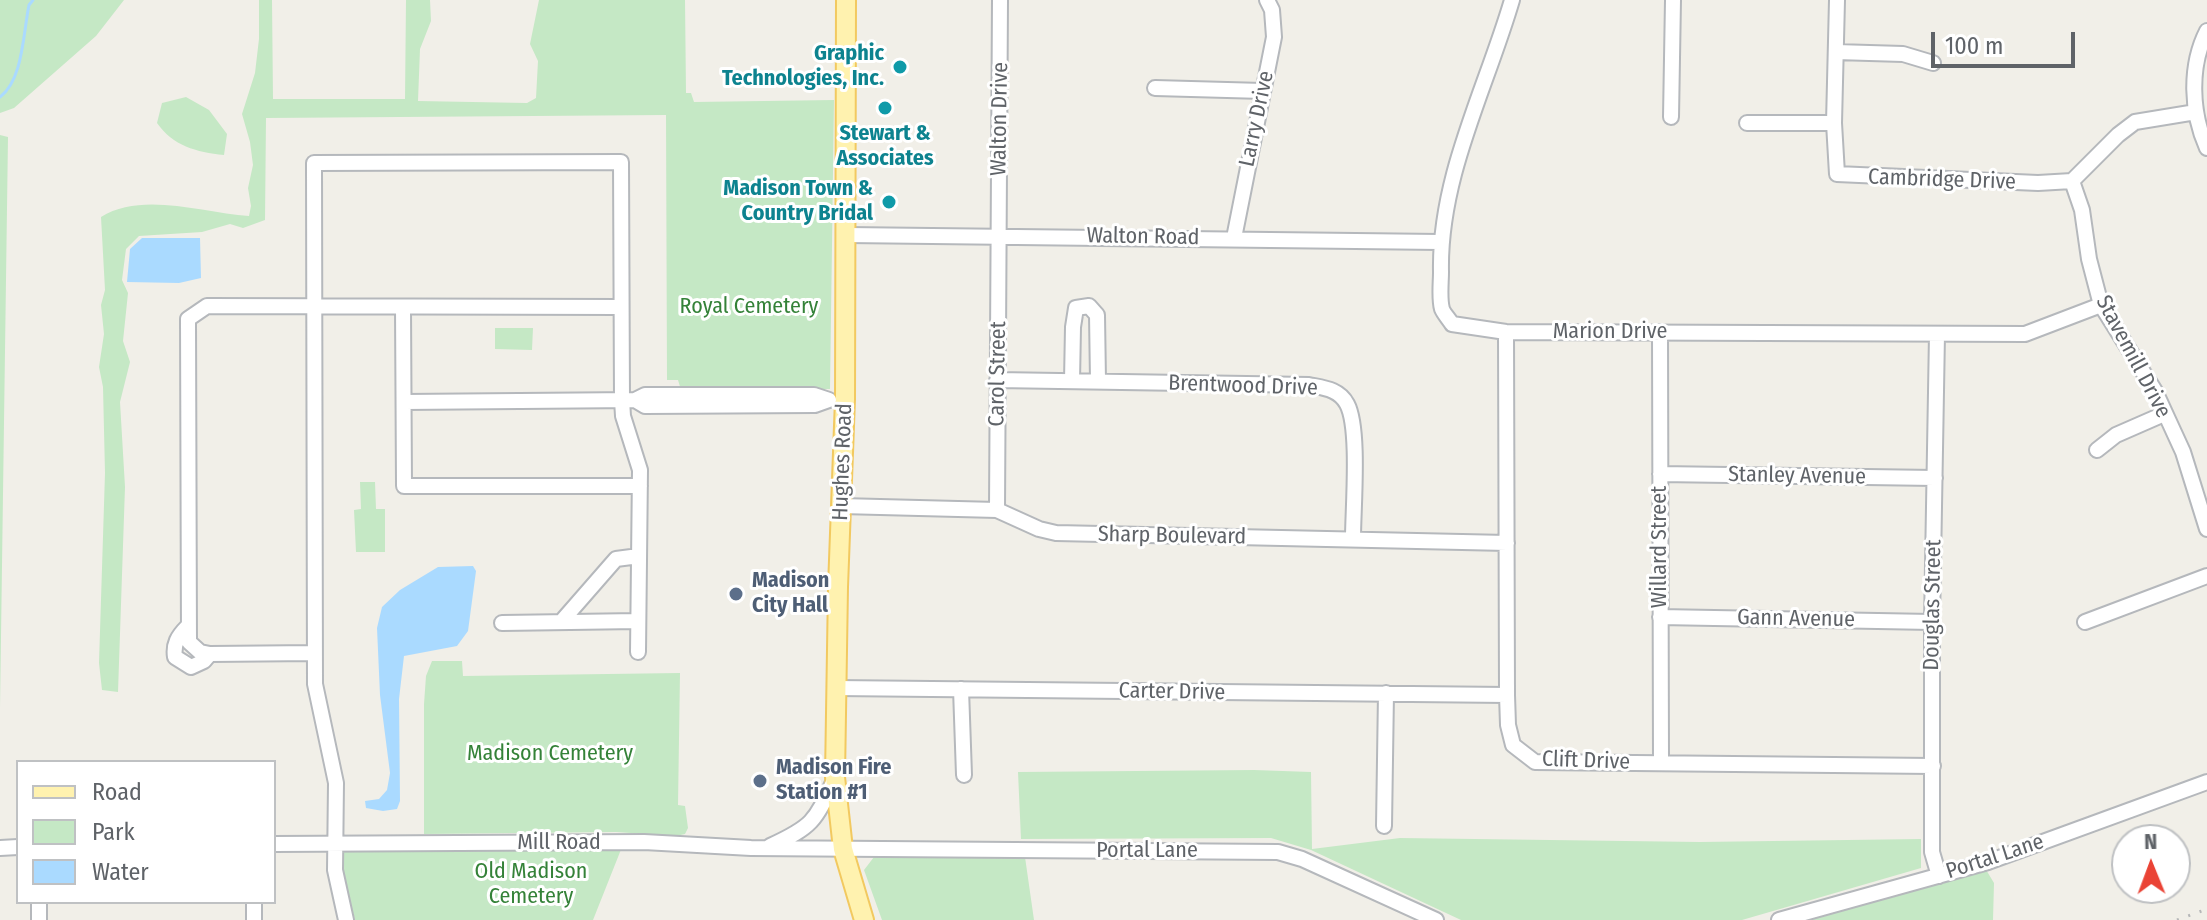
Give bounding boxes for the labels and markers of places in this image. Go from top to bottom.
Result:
place label: Graphic Technologies, Inc. [722,41,884,92]
marker: Graphic Technologies, Inc. [891,58,909,76]
marker: Stewart & Associates [876,99,894,117]
place label: Stewart & Associates [836,121,934,172]
place label: Madison Town & Country Bridal [723,176,873,228]
marker: Madison Town & Country Bridal [880,193,898,211]
place label: Madison City Hall [752,568,829,620]
marker: Madison City Hall [727,585,745,603]
place label: Madison Fire Station #1 [776,755,891,806]
marker: Madison Fire Station #1 [751,772,769,790]

